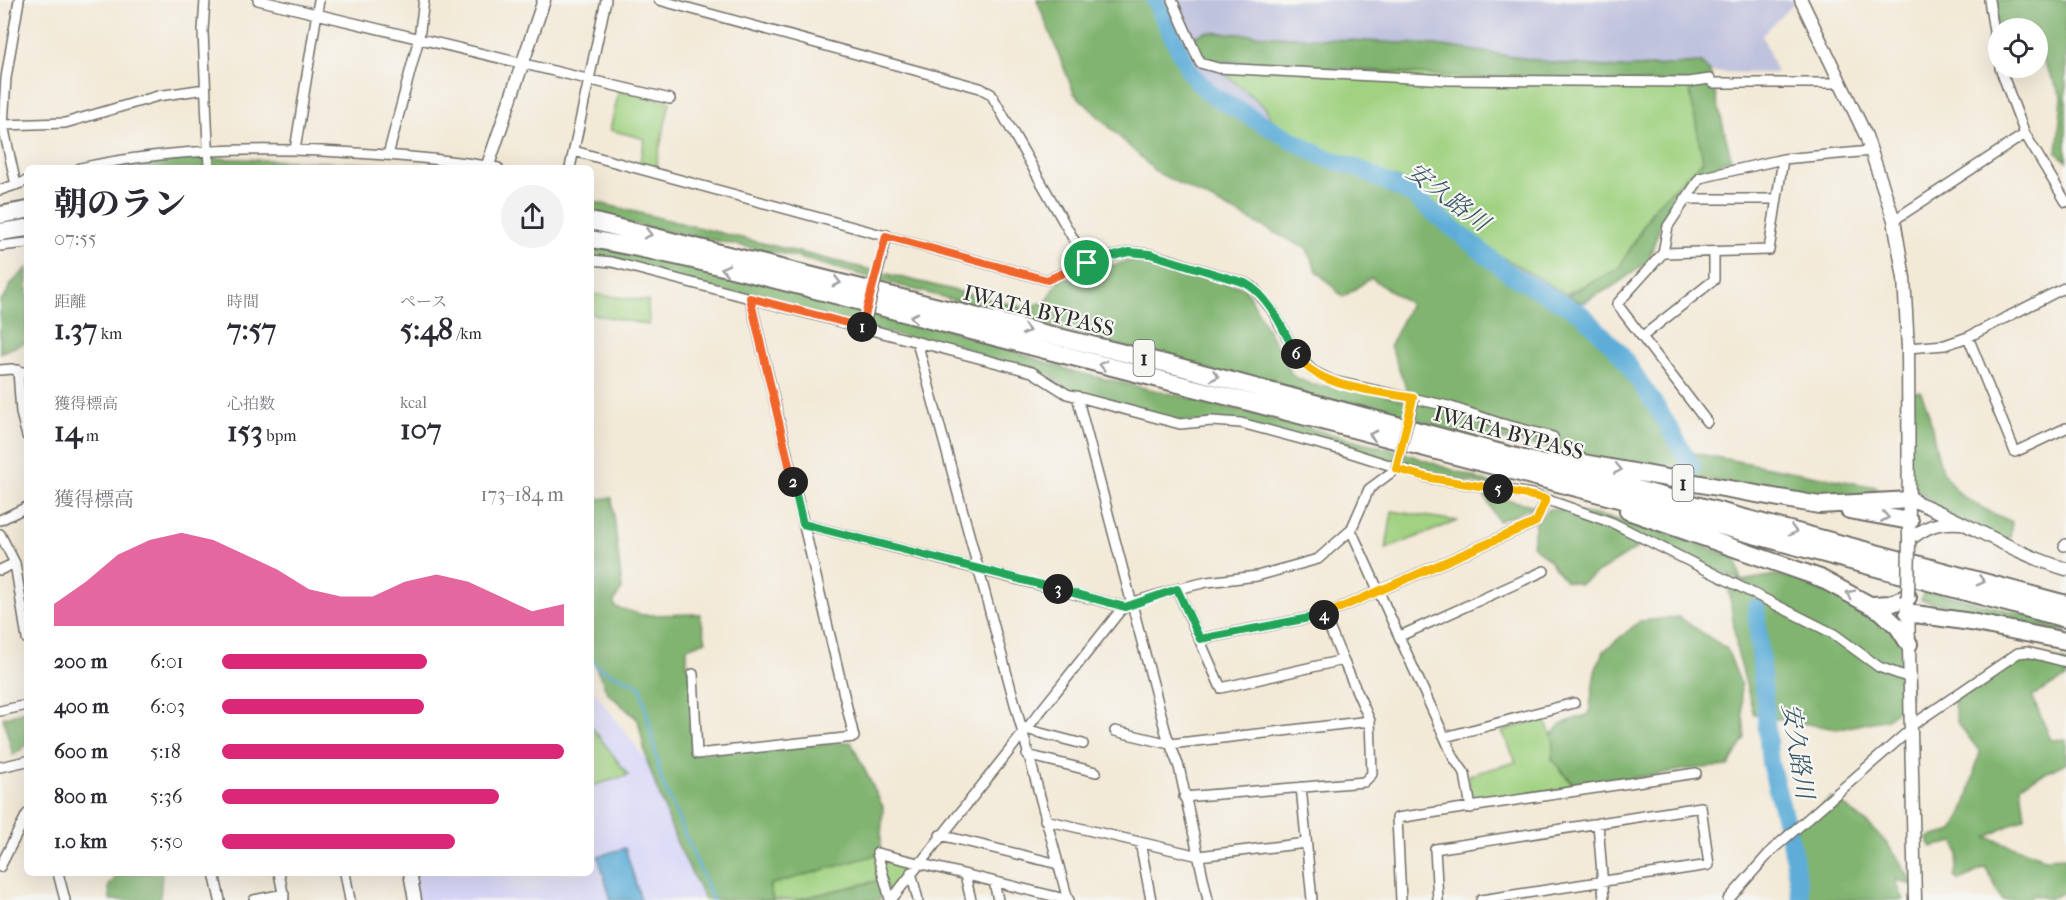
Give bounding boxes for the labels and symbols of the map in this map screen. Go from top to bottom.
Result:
water label: 安久路川 [1401,157,1497,239]
one-way arrow [643,227,653,240]
pin [1061,237,1112,288]
one-way arrow [720,264,730,277]
one-way arrow [832,275,842,288]
street label: IWATA BYPASS [961,280,1117,342]
pin: 1 [847,312,877,342]
one-way arrow [909,312,919,325]
one-way arrow [1021,322,1031,335]
pin: 6 [1281,339,1311,369]
road number: 1 [1134,340,1154,376]
one-way arrow [1099,359,1109,372]
one-way arrow [1210,369,1220,382]
street label: IWATA BYPASS [1431,400,1587,466]
one-way arrow [1369,430,1379,443]
one-way arrow [1613,462,1623,475]
road number: 1 [1672,465,1694,501]
pin: 2 [778,467,808,497]
pin: 5 [1483,474,1513,504]
one-way arrow [1881,510,1890,522]
one-way arrow [1787,524,1797,537]
pin: 3 [1043,574,1073,604]
one-way arrow [1976,574,1986,587]
one-way arrow [1846,590,1857,601]
pin: 4 [1309,600,1339,630]
water label: 安久路川 [1777,701,1820,804]

